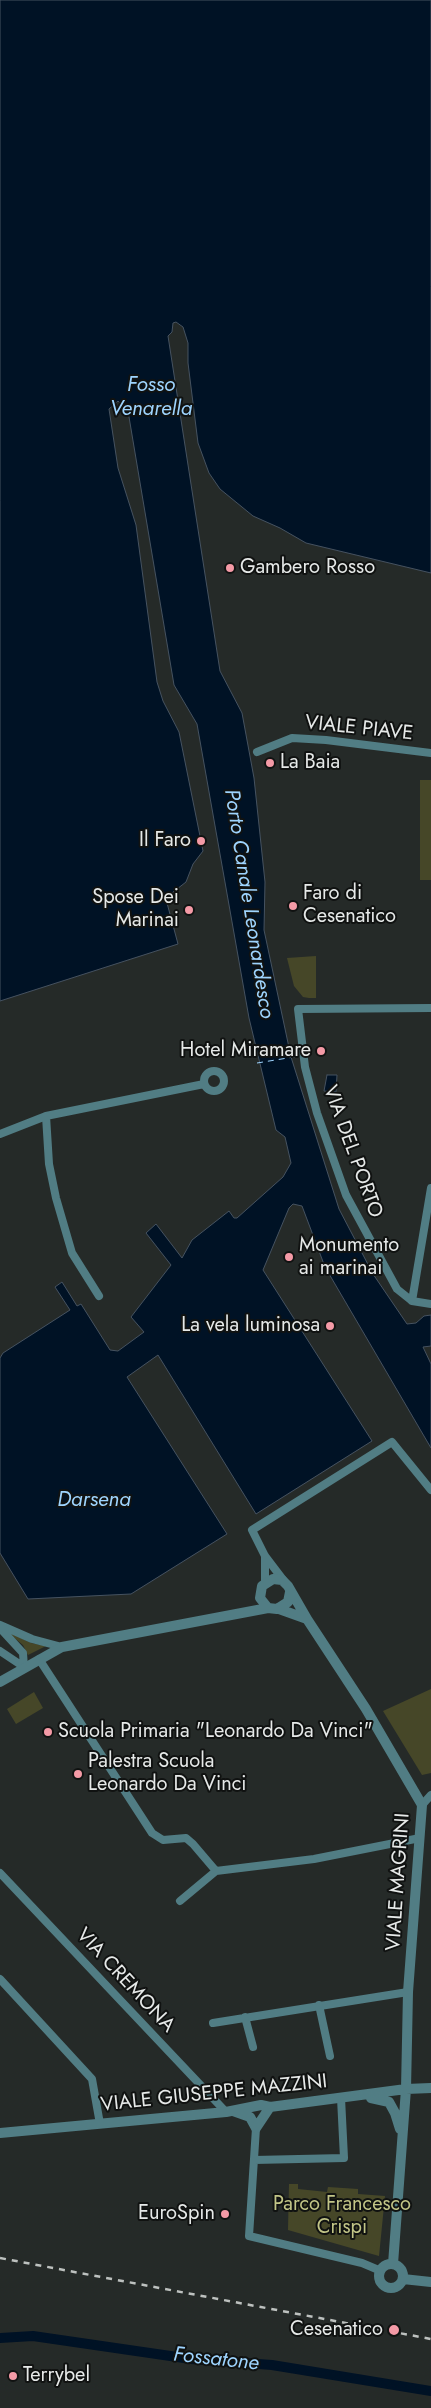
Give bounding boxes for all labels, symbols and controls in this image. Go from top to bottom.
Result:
water label: Fosso Venarella [110,373,192,423]
place label: Gambero Rosso [240,556,375,580]
marker: Gambero Rosso [224,562,236,574]
street label: VIALE PIAVE [304,711,414,747]
place label: La Baia [280,751,340,775]
marker: La Baia [264,757,276,769]
water label: Porto Canale Leonardesco [217,788,279,1020]
place label: Il Faro [139,829,191,853]
marker: Il Faro [195,835,207,847]
place label: Faro di Cesenatico [303,882,396,929]
place label: Spose Dei Marinai [92,886,179,933]
marker: Faro di Cesenatico [287,900,299,912]
marker: Spose Dei Marinai [183,904,195,916]
place label: Hotel Miramare [180,1039,311,1063]
marker: Hotel Miramare [315,1045,327,1057]
street label: VIA DEL PORTO [317,1083,387,1221]
place label: Monumento ai marinai [299,1234,399,1281]
marker: Monumento ai marinai [283,1251,295,1263]
place label: La vela luminosa [181,1314,320,1338]
marker: La vela luminosa [324,1320,336,1332]
water label: Darsena [57,1488,131,1514]
place label: Scuola Primaria "Leonardo Da Vinci" [58,1720,373,1744]
marker: Scuola Primaria "Leonardo Da Vinci" [42,1726,54,1738]
place label: Palestra Scuola Leonardo Da Vinci [88,1750,246,1797]
marker: Palestra Scuola Leonardo Da Vinci [72,1768,84,1780]
street label: VIALE MAGRINI [382,1812,416,1952]
street label: VIA CREMONA [71,1924,179,2038]
street label: VIALE GIUSEPPE MAZZINI [100,2070,328,2118]
park label: Parco Francesco Crispi [273,2193,411,2240]
place label: EuroSpin [138,2202,215,2226]
marker: EuroSpin [219,2208,231,2220]
place label: Cesenatico [290,2318,383,2342]
marker: Cesenatico [387,2323,401,2337]
water label: Fossatone [172,2343,260,2377]
place label: Terrybel [23,2364,90,2388]
marker: Terrybel [7,2370,19,2382]

